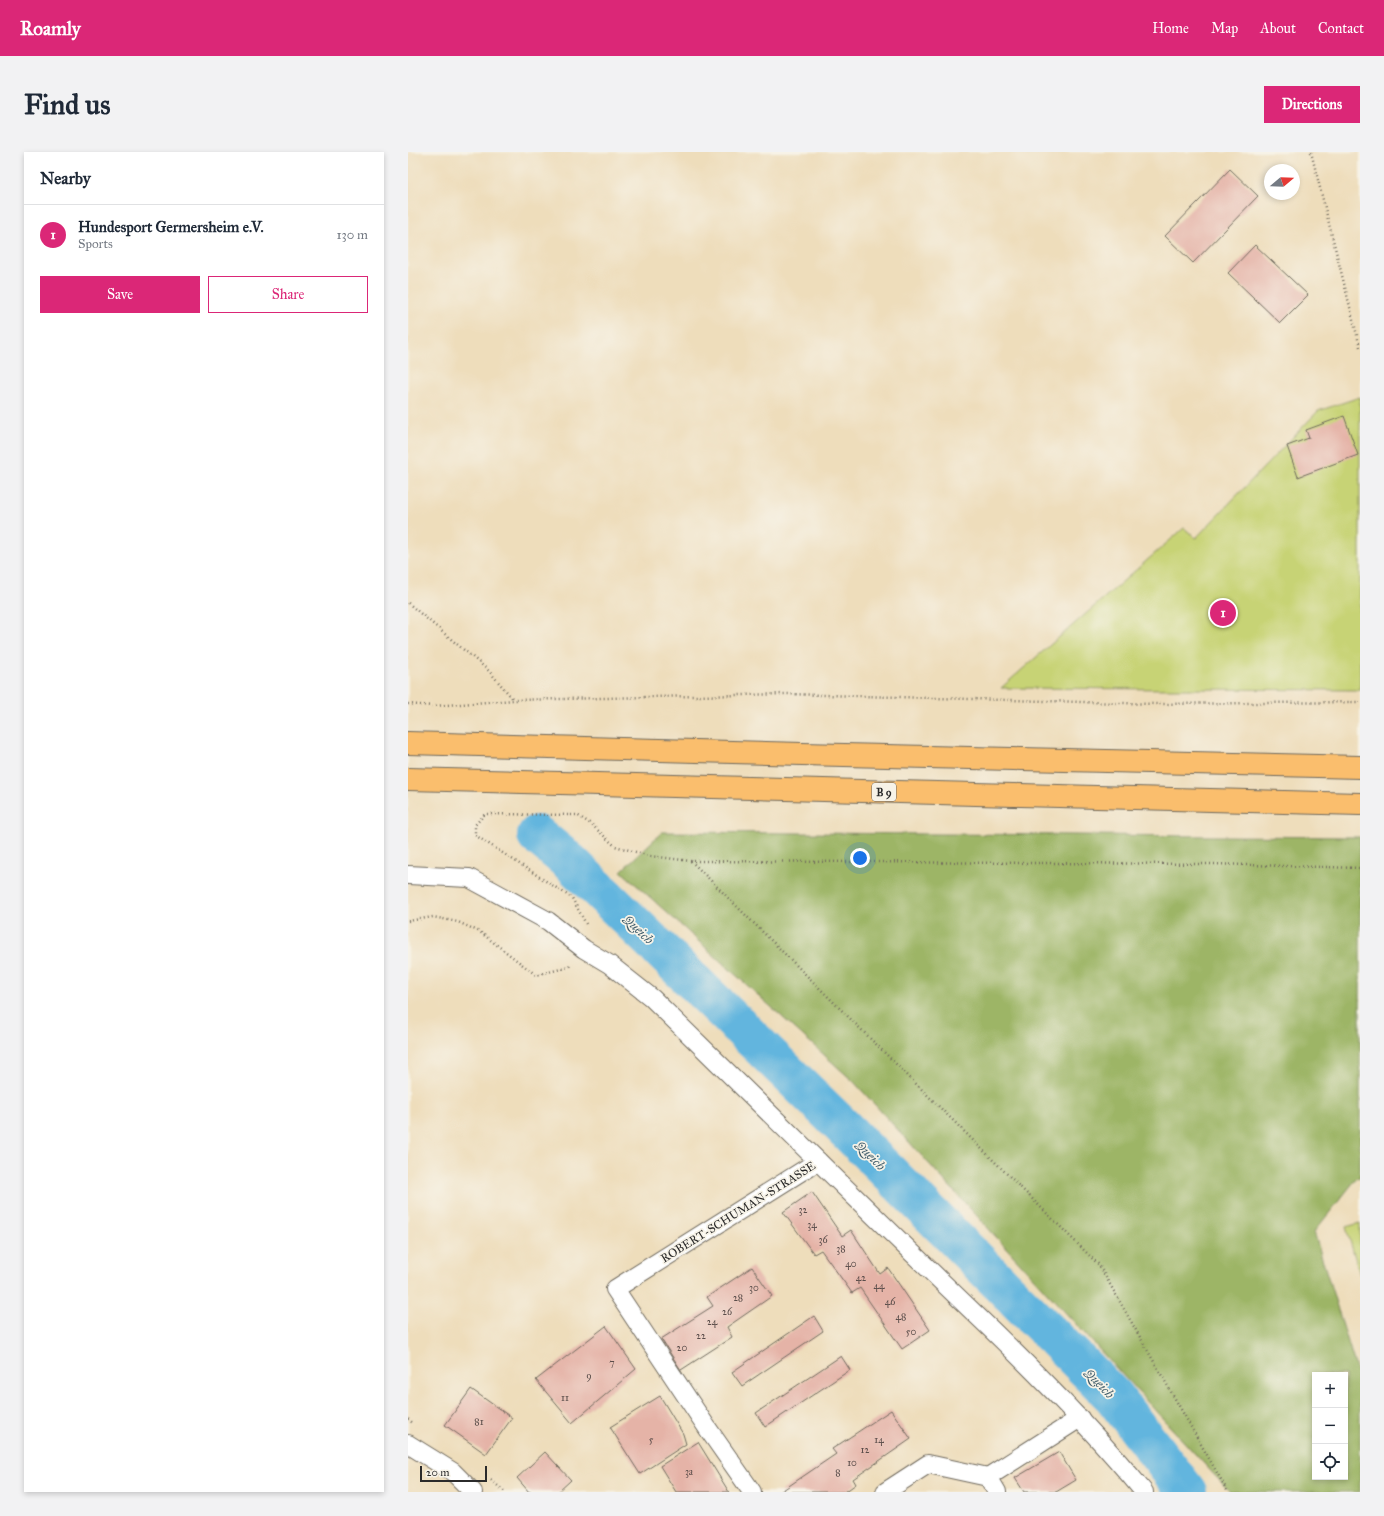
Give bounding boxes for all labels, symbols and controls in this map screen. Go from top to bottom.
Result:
text: Roamly [20,17,81,40]
text: Home [1152,20,1189,37]
text: Map [1211,20,1238,37]
text: About [1260,20,1296,37]
text: Contact [1318,20,1364,37]
button: Directions [1264,86,1360,123]
text: Find us [24,87,110,122]
north arrow [1264,164,1300,200]
text: Nearby [40,168,91,189]
text: Hundesport Germersheim e.V. [78,218,264,236]
text: 1 [50,227,56,243]
text: 130 m [336,227,368,243]
text: Sports [78,236,113,252]
button: Save [40,276,200,313]
button: Share [208,276,368,313]
pin: 1 [1210,598,1236,628]
road number: B 9 [872,783,896,801]
your location [850,848,870,868]
water label: Queich [619,911,657,948]
water label: Queich [851,1137,889,1174]
street label: ROBERT-SCHUMAN-STRASSE [658,1158,818,1266]
house number: 32 [799,1204,808,1216]
house number: 34 [807,1219,817,1231]
house number: 36 [818,1234,828,1246]
house number: 38 [836,1243,846,1255]
house number: 40 [845,1258,857,1270]
house number: 42 [856,1272,866,1284]
house number: 44 [873,1280,885,1292]
house number: 30 [749,1282,759,1294]
house number: 28 [733,1292,743,1304]
house number: 46 [885,1296,896,1308]
house number: 26 [722,1306,733,1318]
house number: 48 [896,1311,906,1323]
house number: 24 [707,1316,718,1328]
house number: 50 [906,1326,916,1338]
house number: 22 [696,1330,706,1342]
house number: 20 [677,1342,688,1354]
house number: 7 [609,1357,615,1369]
water label: Queich [1080,1365,1118,1403]
house number: 9 [586,1370,592,1382]
map controls [1312,1372,1348,1480]
button: + [1312,1372,1348,1408]
house number: 11 [561,1392,569,1404]
button: − [1312,1408,1348,1444]
house number: 81 [474,1416,484,1428]
house number: 5 [649,1434,654,1446]
house number: 14 [874,1434,884,1446]
house number: 12 [861,1444,870,1456]
button: locate [1312,1444,1348,1480]
house number: 10 [847,1457,857,1469]
scale bar [420,1464,487,1483]
text: 20 m [426,1466,449,1479]
house number: 3a [685,1466,694,1478]
house number: 8 [835,1467,841,1479]

